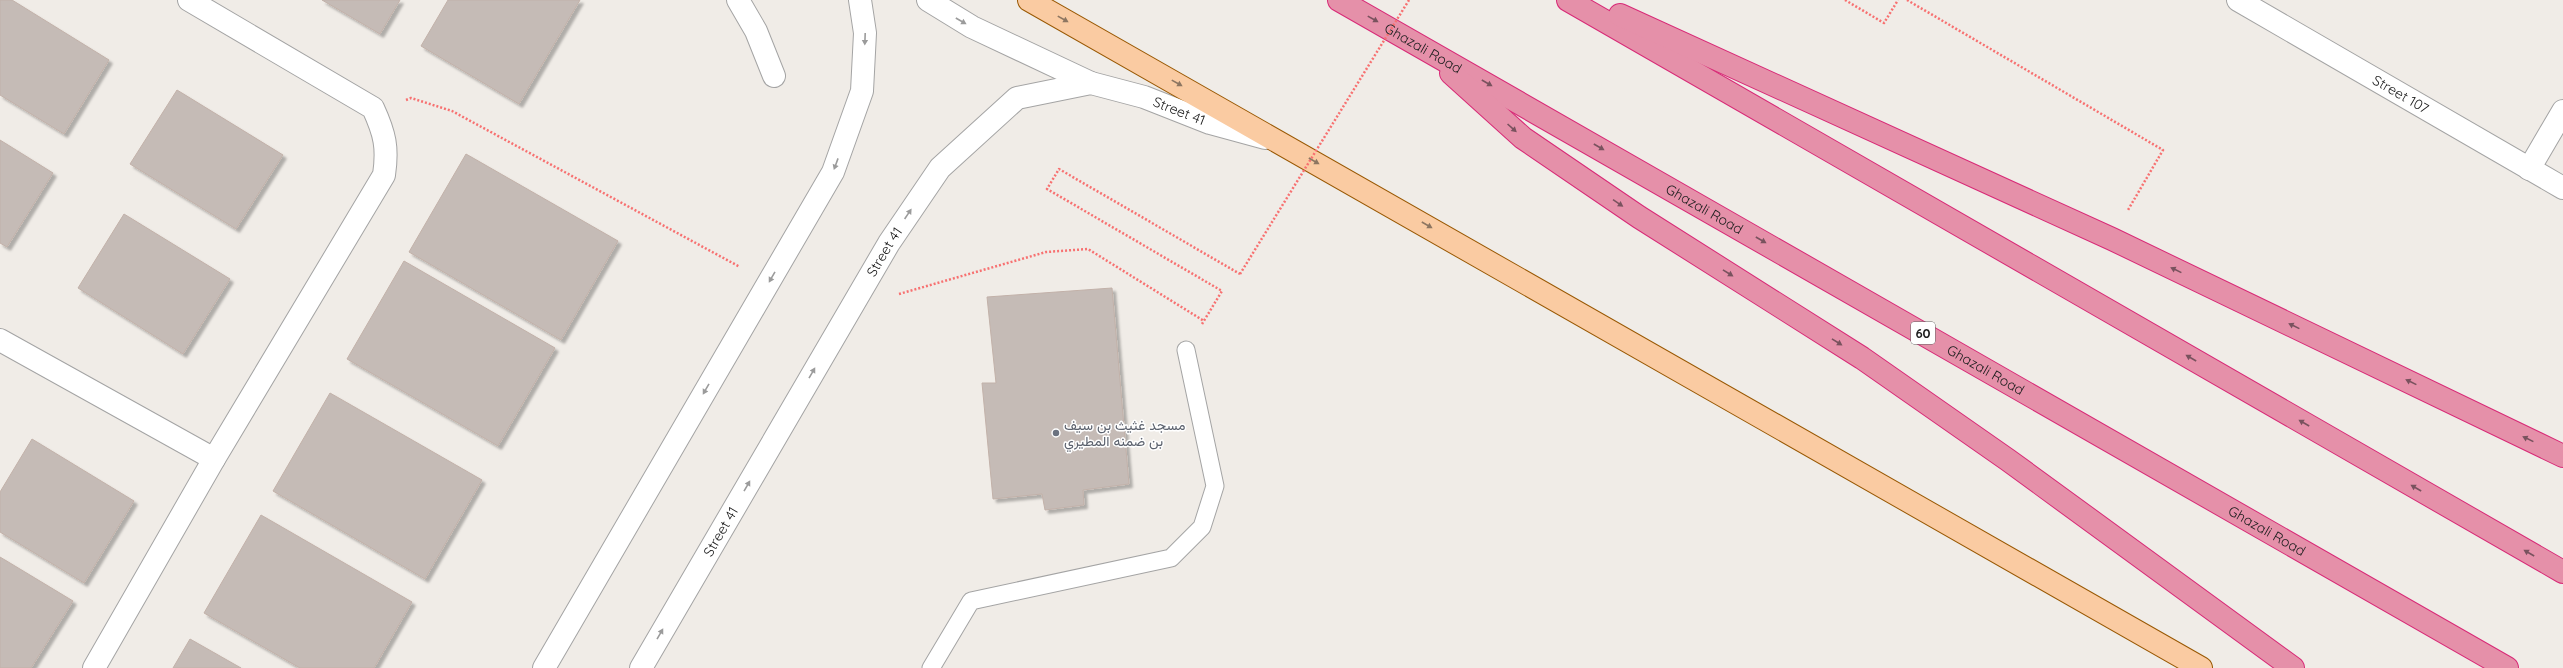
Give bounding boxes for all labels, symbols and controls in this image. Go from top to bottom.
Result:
one-way arrow [1368,15,1379,22]
one-way arrow [1057,16,1069,23]
one-way arrow [956,17,966,25]
street label: Ghazali Road [1381,19,1465,77]
one-way arrow [861,33,868,45]
street label: Street 107 [2369,71,2432,117]
one-way arrow [1481,79,1493,86]
one-way arrow [1171,80,1182,86]
street label: Street 41 [1151,92,1208,129]
one-way arrow [1507,123,1517,132]
one-way arrow [1593,144,1605,151]
one-way arrow [1308,157,1320,164]
one-way arrow [832,158,838,170]
street label: Ghazali Road [1663,180,1746,238]
one-way arrow [1613,199,1623,207]
one-way arrow [904,209,912,219]
one-way arrow [1421,222,1433,229]
street label: Street 41 [862,224,906,280]
one-way arrow [1755,236,1767,243]
one-way arrow [2171,267,2182,273]
one-way arrow [1722,269,1733,277]
one-way arrow [768,271,775,283]
road number: 60 [1911,322,1935,344]
one-way arrow [2288,323,2299,329]
one-way arrow [1832,339,1843,346]
street label: Ghazali Road [1944,341,2028,399]
one-way arrow [2185,355,2197,362]
one-way arrow [809,367,816,379]
one-way arrow [2405,379,2416,386]
one-way arrow [703,383,710,395]
place label: مسجد غثيث بن سيف بن ضمنه المطيري [1064,416,1186,453]
one-way arrow [2298,420,2310,426]
marker: مسجد غثيث بن سيف بن ضمنه المطيري [1051,428,1061,438]
one-way arrow [2522,436,2534,442]
one-way arrow [743,480,750,492]
one-way arrow [2411,484,2422,491]
street label: Ghazali Road [2225,502,2309,560]
street label: Street 41 [699,503,742,560]
one-way arrow [2523,549,2535,556]
one-way arrow [657,628,664,640]

